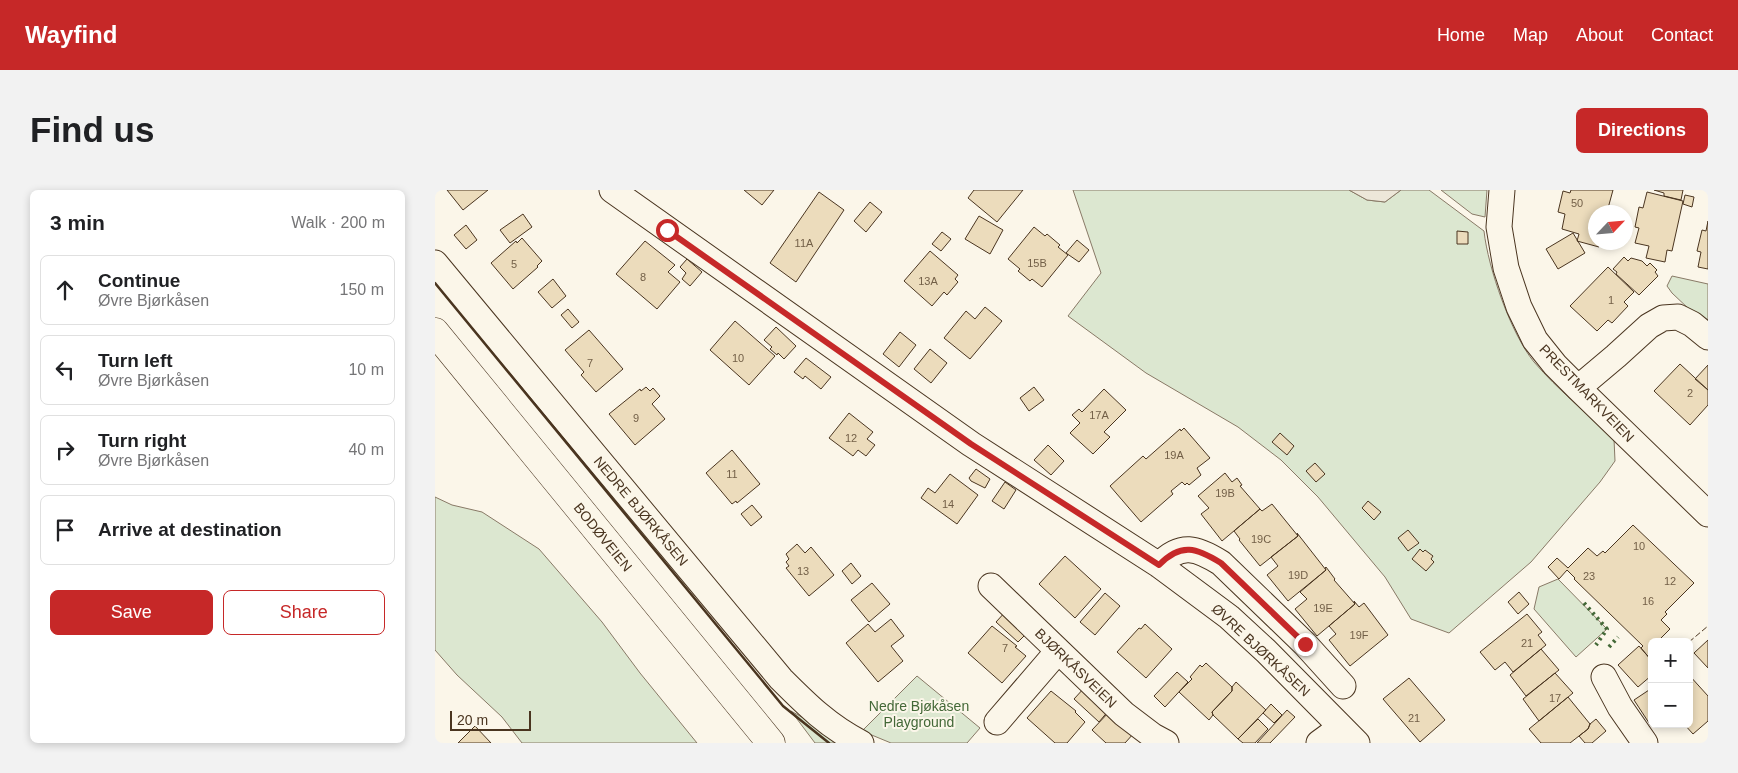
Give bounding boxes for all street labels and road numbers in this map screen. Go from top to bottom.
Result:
street label: PRESTMARKVEIEN [1536,341,1638,445]
street label: NEDRE BJØRKÅSEN [591,453,691,569]
street label: BODØVEIEN [571,500,635,574]
street label: ØVRE BJØRKÅSEN [1209,600,1313,700]
street label: BJØRKÅSVEIEN [1032,625,1120,711]

